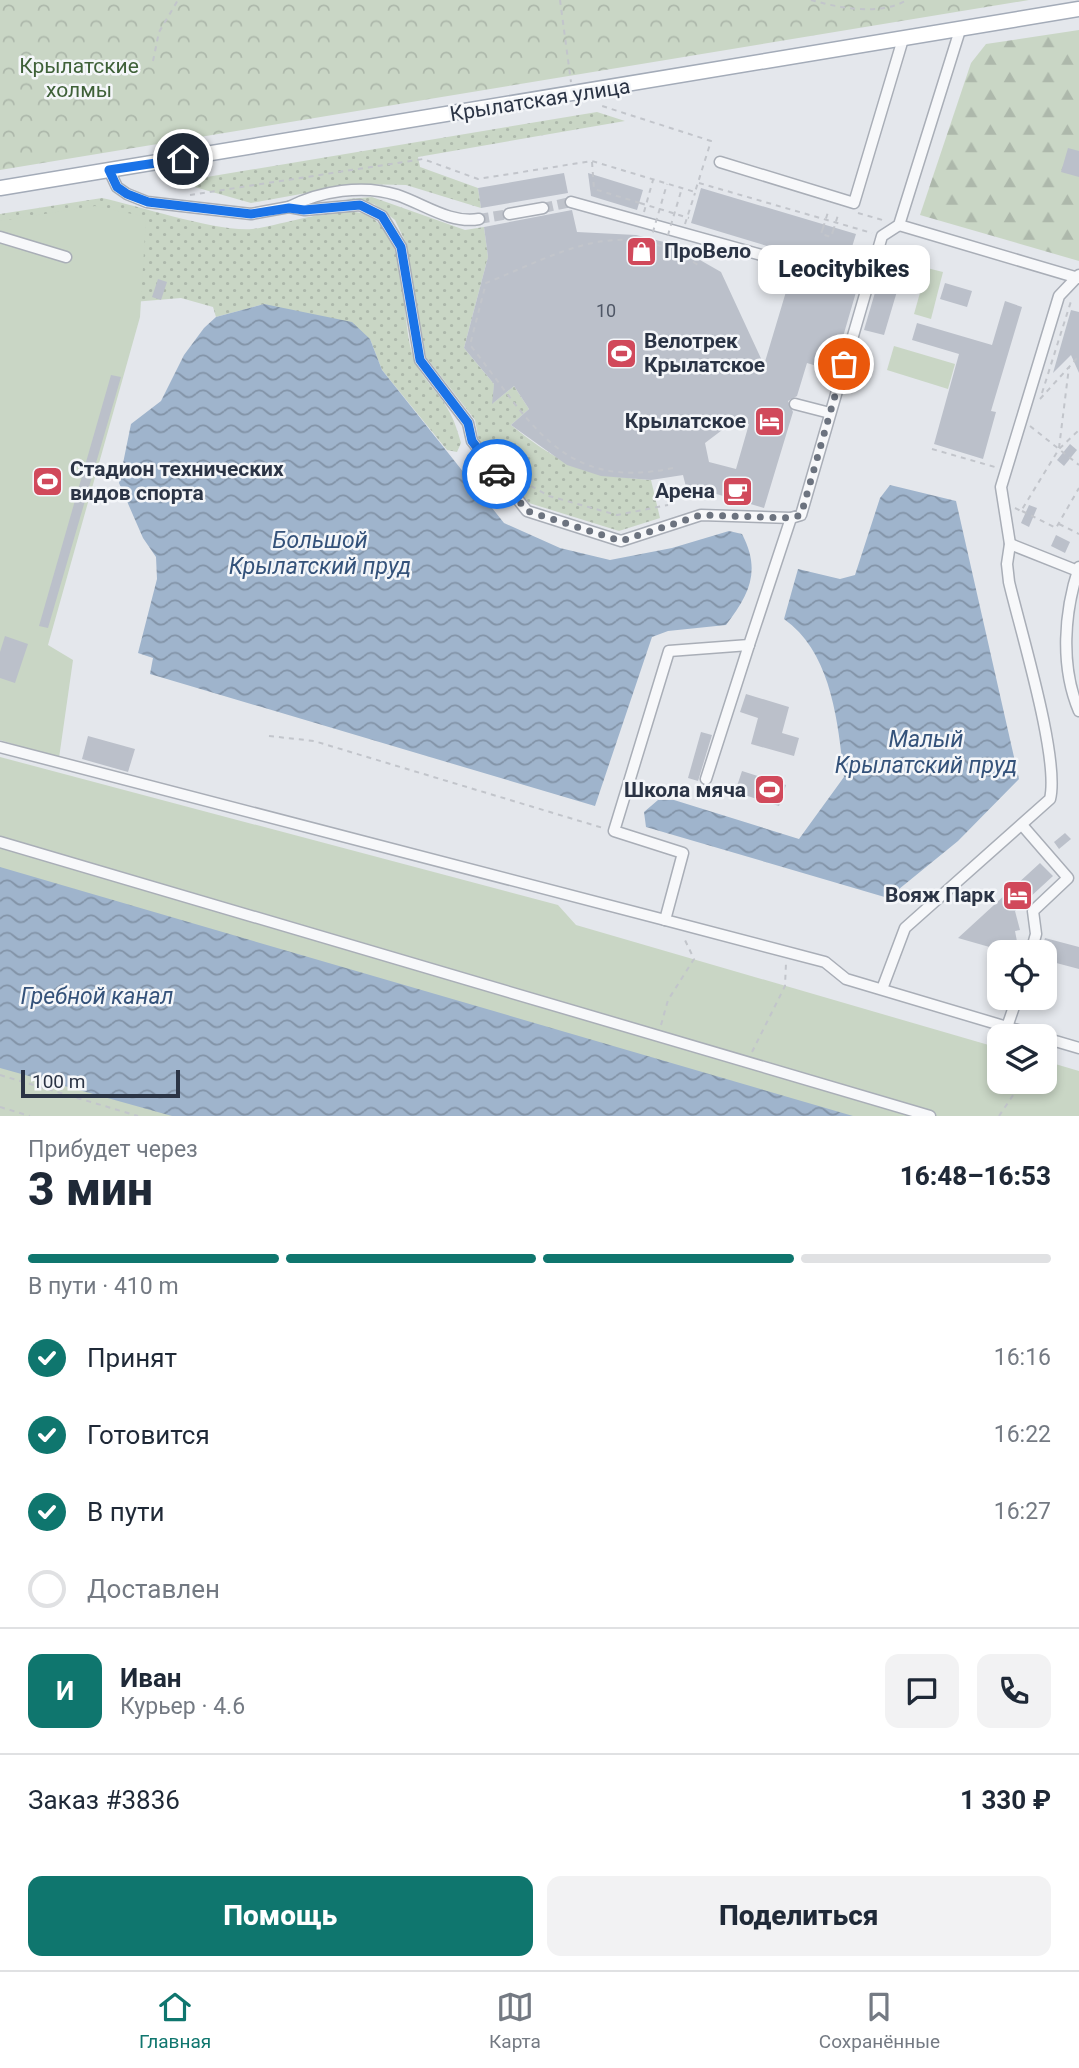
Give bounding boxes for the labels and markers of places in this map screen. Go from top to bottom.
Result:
pin [153,129,213,189]
shop icon: ПроВело [624,234,658,268]
place label: ПроВело [664,239,751,263]
callout: Leocitybikes [758,245,930,294]
place label: Велотрек Крылатское [644,329,765,377]
pin [814,334,874,394]
sports icon: Велотрек Крылатское [604,336,638,370]
hotel icon: Крылатское [752,404,786,438]
place label: Крылатское [625,409,746,433]
place label: Стадион технических видов спорта [70,457,284,505]
sports icon: Стадион технических видов спорта [30,464,64,498]
cafe icon: Арена [721,474,755,508]
place label: Арена [655,479,715,503]
sports icon: Школа мяча [752,773,786,807]
place label: Школа мяча [624,778,746,802]
hotel icon: Вояж Парк [1001,878,1035,912]
place label: Вояж Парк [885,883,995,907]

